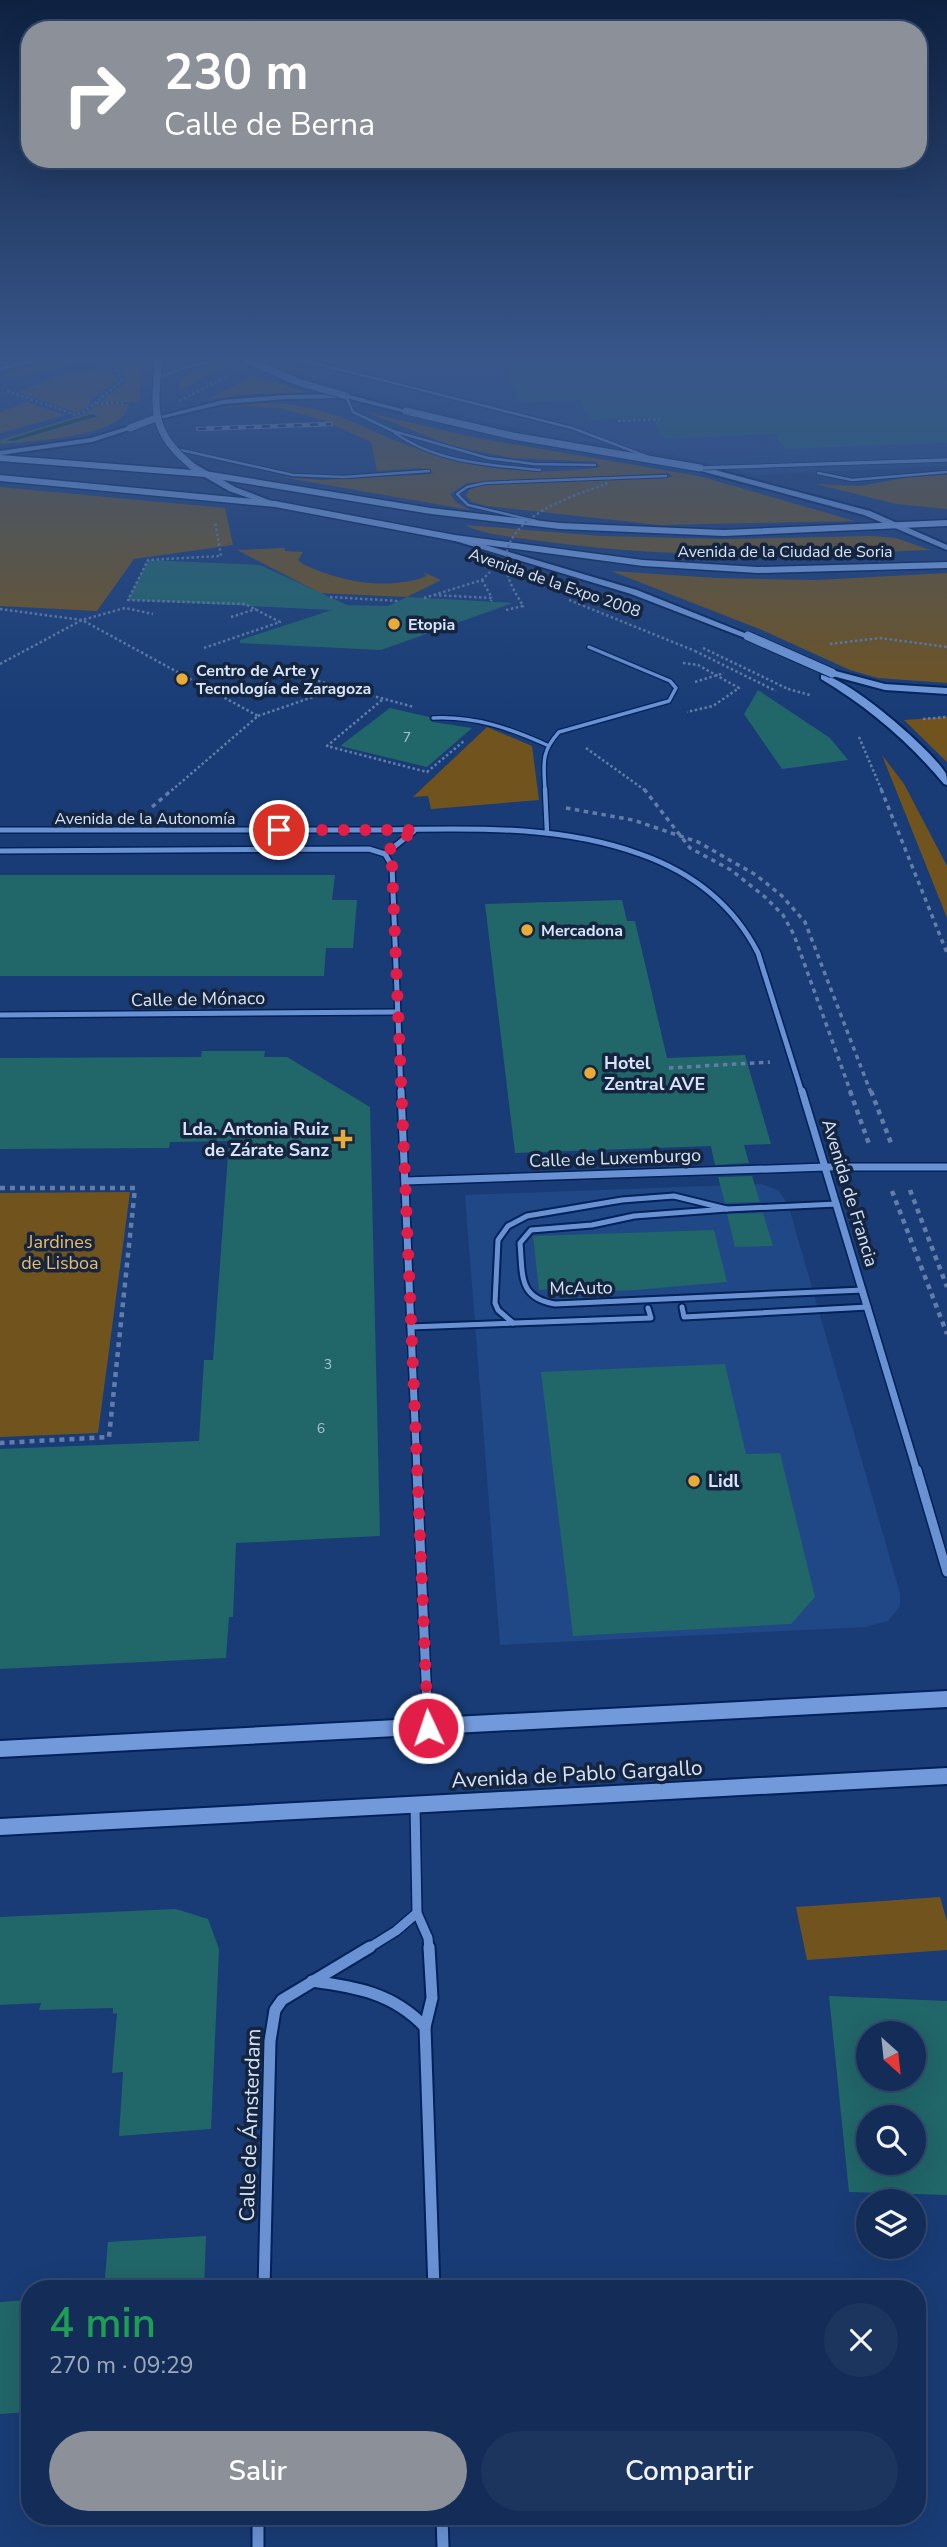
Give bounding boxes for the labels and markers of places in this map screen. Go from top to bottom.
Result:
place label: Etopia [408,614,455,636]
marker: Etopia [386,616,402,632]
place label: Centro de Arte y Tecnología de Zaragoza [196,660,371,700]
marker: Centro de Arte y Tecnología de Zaragoza [174,671,190,687]
pin [249,800,309,860]
place label: Mercadona [541,920,623,942]
marker: Mercadona [519,922,535,938]
place label: Hotel Zentral AVE [604,1051,705,1096]
marker: Hotel Zentral AVE [582,1065,598,1081]
place label: Lda. Antonia Ruiz de Zárate Sanz [182,1117,329,1162]
marker: Lda. Antonia Ruiz de Zárate Sanz [335,1131,351,1147]
place label: Lidl [708,1469,740,1493]
marker: Lidl [686,1473,702,1489]

